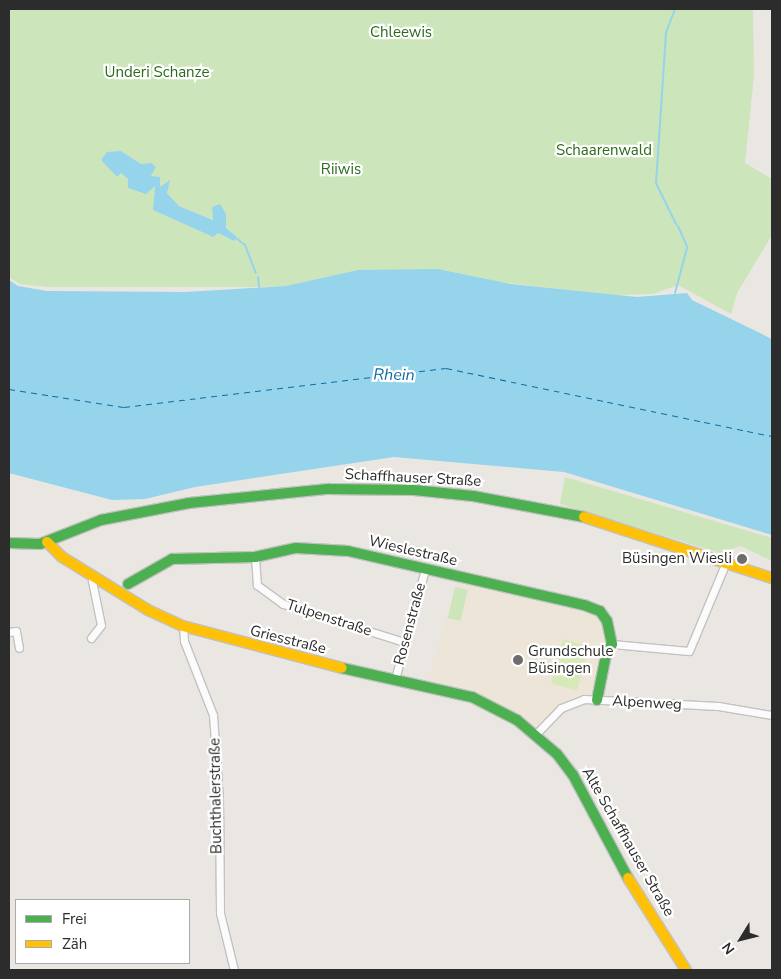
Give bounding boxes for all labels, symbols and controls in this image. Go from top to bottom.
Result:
park label: Chleewis [370,24,432,42]
park label: Underi Schanze [105,64,209,82]
park label: Schaarenwald [556,142,652,160]
park label: Riiwis [321,161,361,179]
water label: Rhein [373,365,415,385]
street label: Schaffhauser Straße [344,465,482,491]
street label: Wieslestraße [367,532,459,570]
place label: Büsingen Wiesli [622,550,732,568]
marker: Büsingen Wiesli [736,553,748,565]
street label: Rosenstraße [390,581,430,667]
street label: Tulpenstraße [284,596,374,640]
street label: Griesstraße [248,622,328,658]
place label: Grundschule Büsingen [528,642,613,677]
marker: Grundschule Büsingen [512,654,524,666]
street label: Alpenweg [612,692,682,714]
street label: Buchthalerstraße [206,738,226,854]
street label: Alte Schaffhauser Straße [578,764,678,920]
legend [15,899,190,964]
text: Frei [62,909,87,929]
north arrow [716,914,766,964]
text: Zäh [62,934,87,954]
text: N [718,938,739,958]

